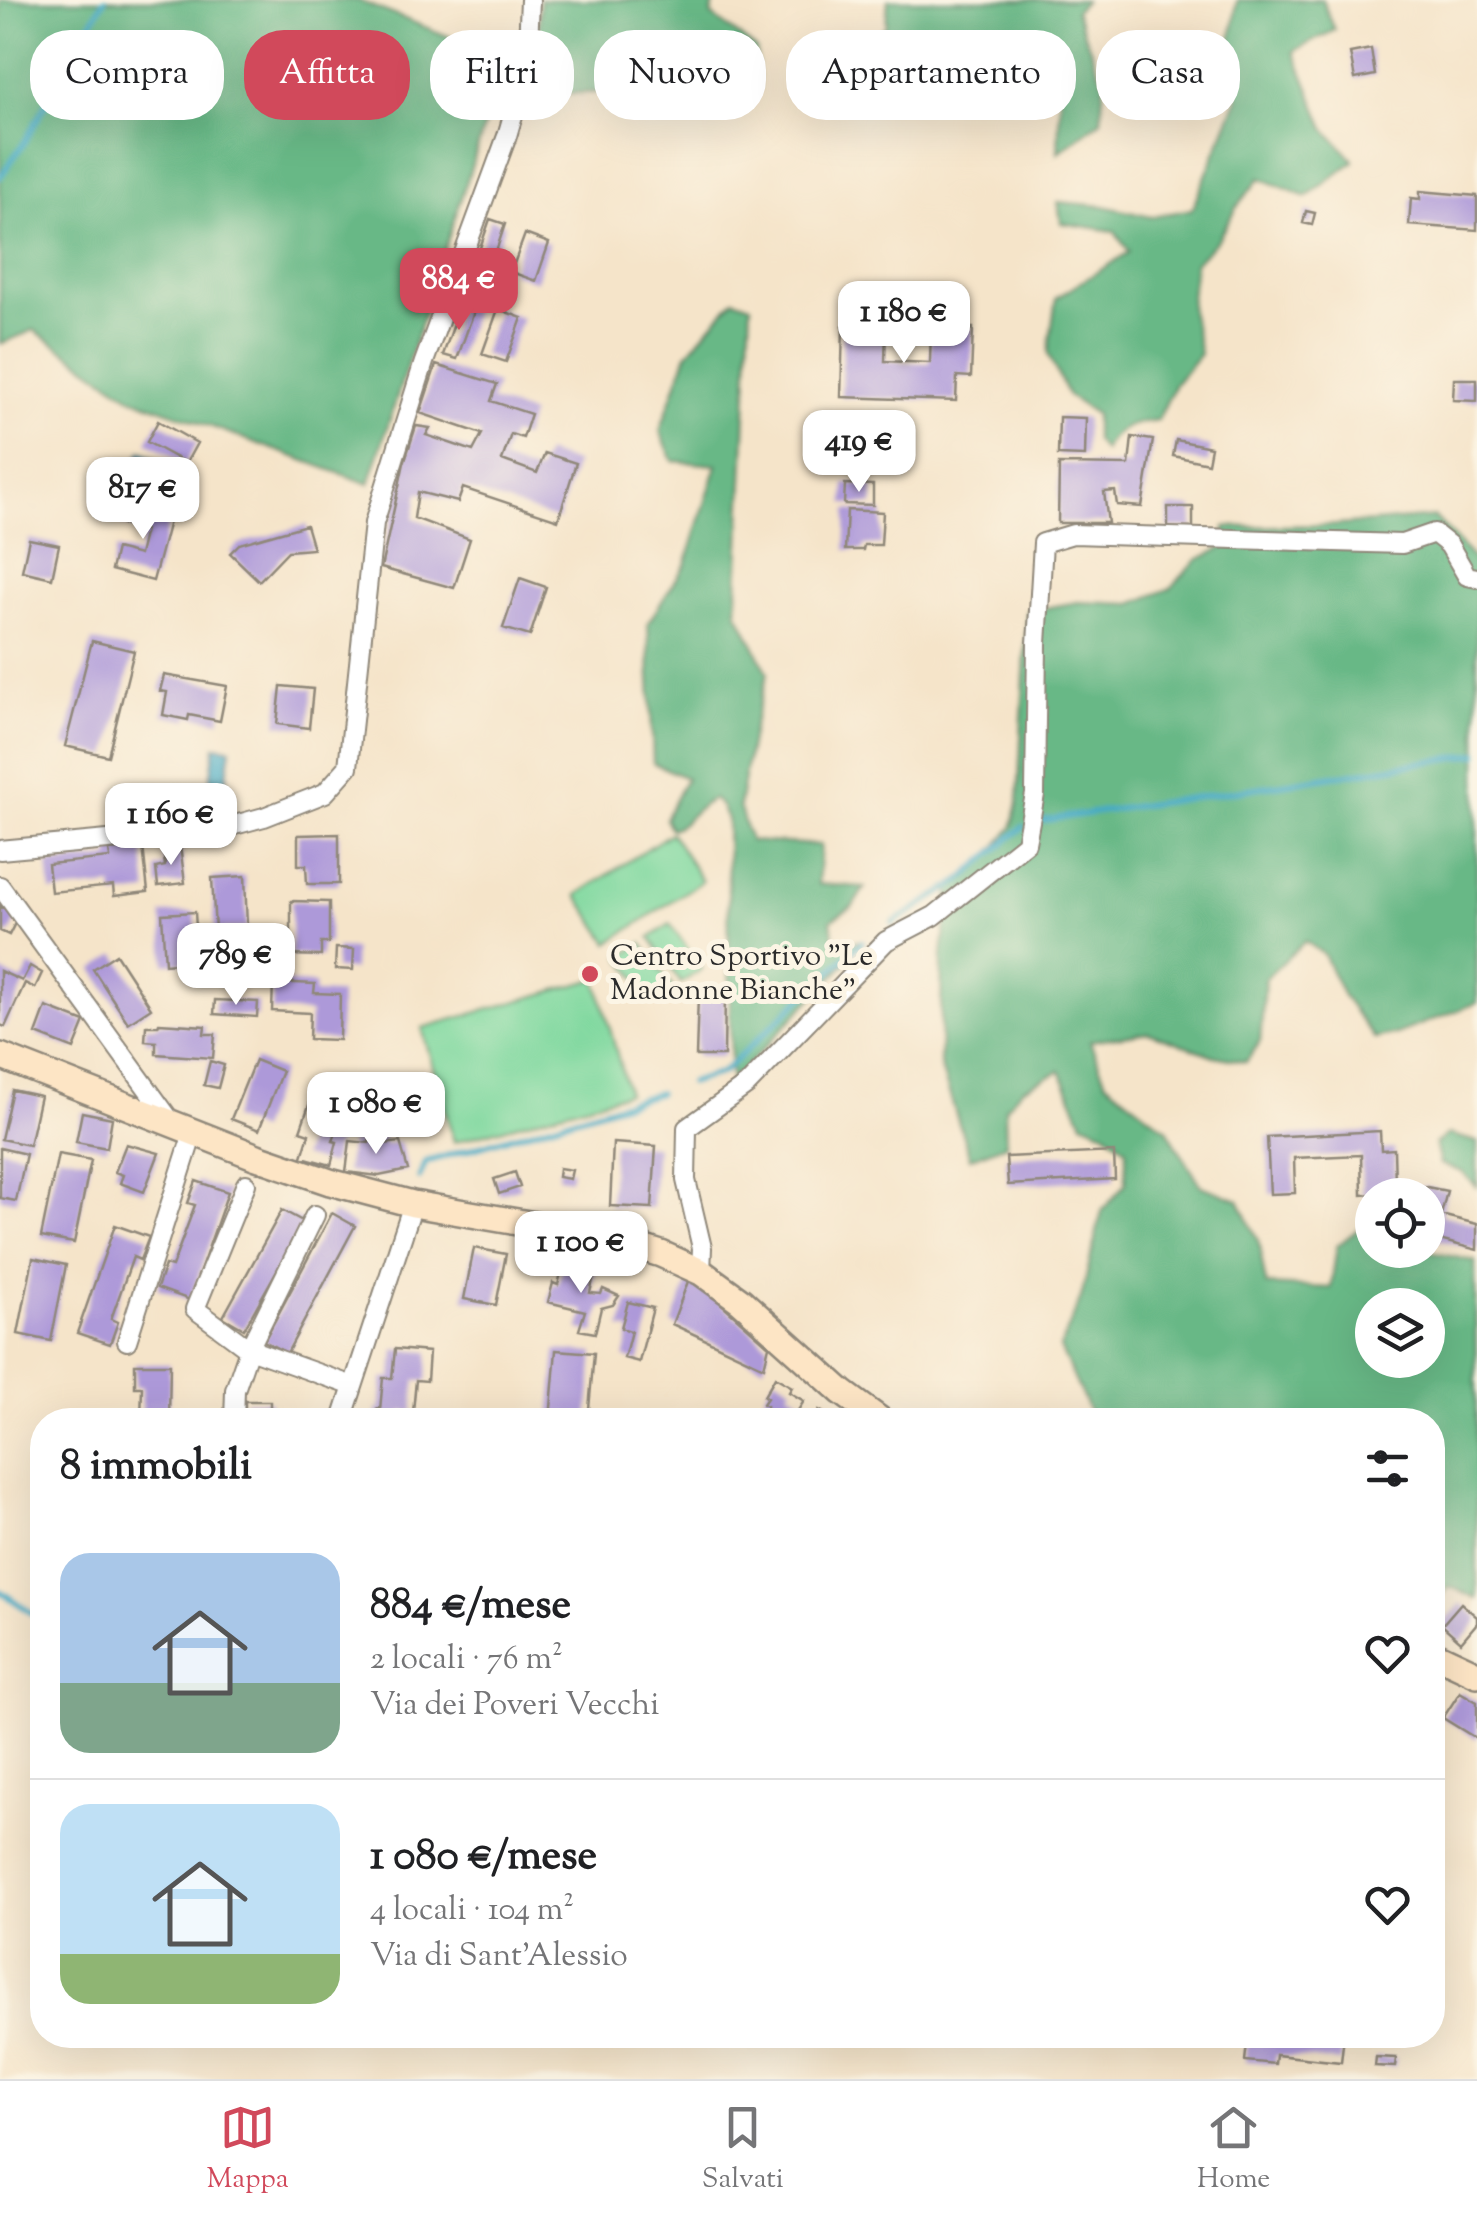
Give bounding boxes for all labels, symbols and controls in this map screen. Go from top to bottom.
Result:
chip: Compra [30,30,224,120]
chip: Affitta [244,30,410,120]
chip: Filtri [430,30,574,120]
chip: Nuovo [594,30,766,120]
chip: Appartamento [786,30,1076,120]
chip: Casa [1096,30,1240,120]
pin: 884 € [389,248,529,333]
text: 884 € [422,257,496,303]
pin: 1 180 € [812,281,996,366]
text: 1 180 € [860,290,948,336]
pin: 419 € [789,410,929,495]
text: 419 € [825,419,893,465]
pin: 817 € [73,457,213,542]
text: 817 € [108,466,178,512]
pin: 1 160 € [79,783,263,868]
text: 1 160 € [127,792,215,838]
pin: 789 € [166,923,306,1008]
text: 789 € [199,932,273,978]
place label: Centro Sportivo "Le Madonne Bianche" [610,936,873,1013]
marker: Centro Sportivo "Le Madonne Bianche" [579,963,601,985]
pin: 1 080 € [284,1072,468,1157]
text: 1 080 € [329,1081,423,1127]
map controls [1355,1178,1445,1378]
button: locate [1355,1178,1445,1268]
pin: 1 100 € [489,1211,673,1296]
text: 1 100 € [537,1220,625,1266]
button: layers [1355,1288,1445,1378]
text: 8 immobili [60,1438,252,1498]
icon: filters [1360,1441,1415,1496]
text: 884 €/mese [370,1577,571,1637]
icon: home [140,1593,260,1713]
icon: heart [1360,1626,1415,1681]
text: 2 locali · 76 m² [370,1637,563,1683]
text: Via dei Poveri Vecchi [370,1683,659,1729]
text: 1 080 €/mese [370,1828,597,1888]
icon: home [140,1844,260,1964]
icon: heart [1360,1877,1415,1932]
text: 4 locali · 104 m² [370,1888,574,1934]
text: Via di Sant'Alessio [370,1934,628,1980]
tab: Mappa [207,2100,289,2200]
tab: Salvati [702,2100,784,2200]
tab: Home [1197,2100,1270,2200]

